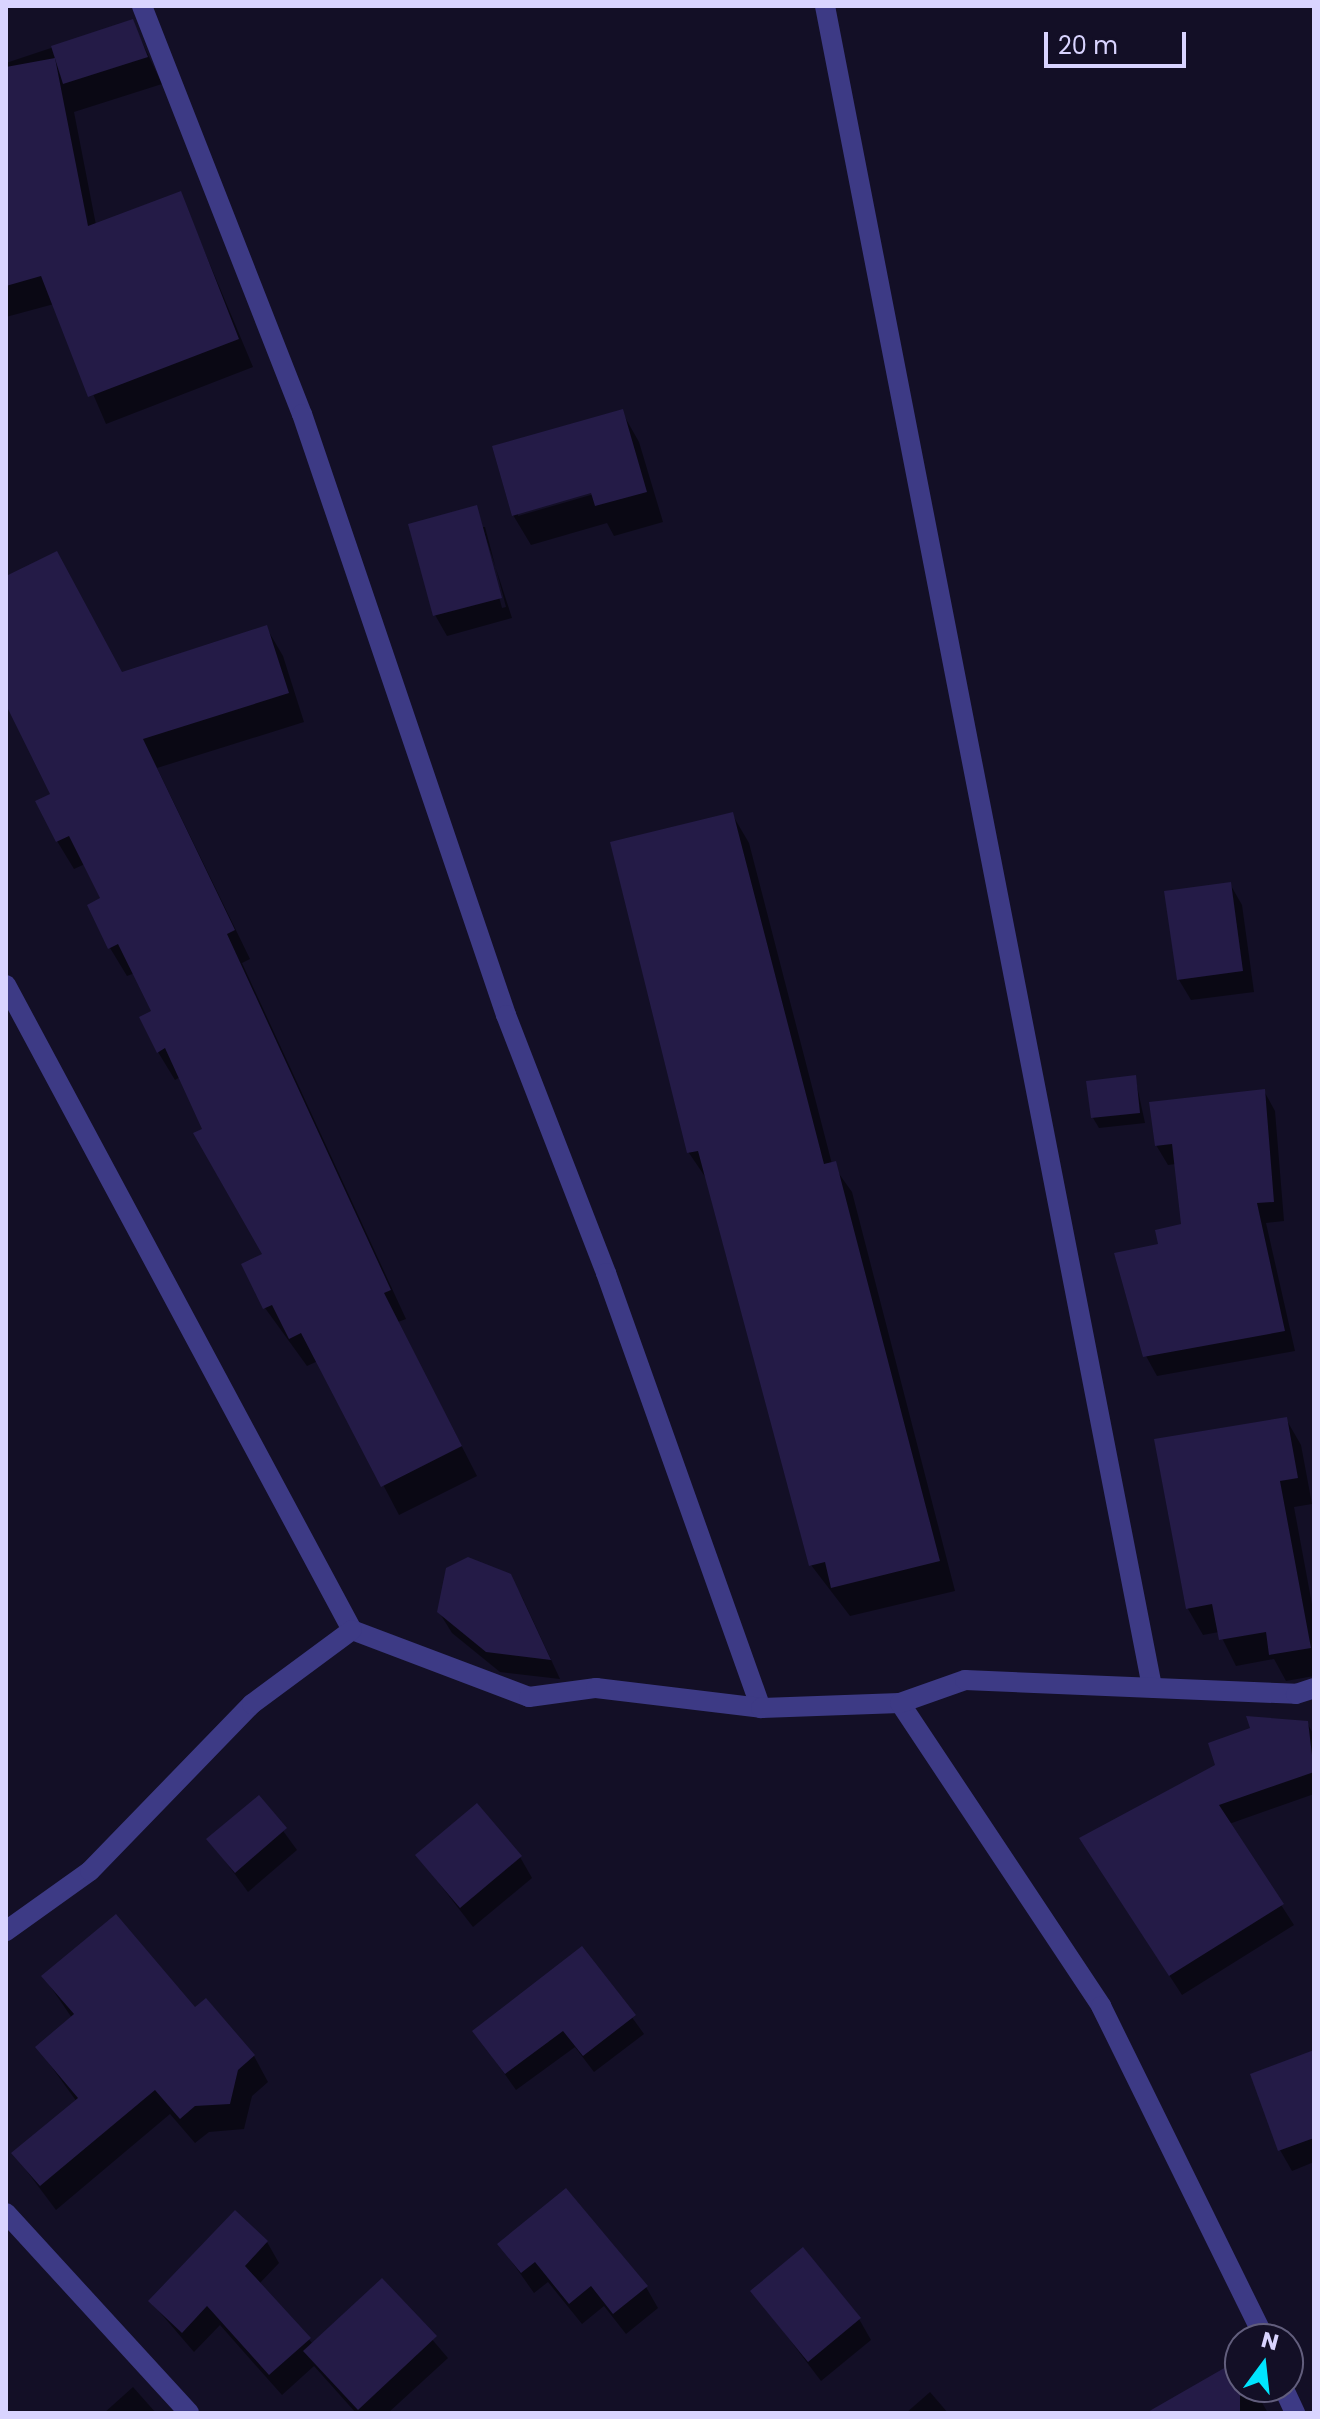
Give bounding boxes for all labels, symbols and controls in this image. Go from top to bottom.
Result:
scale bar [1048,16,1190,66]
text: 20 m [1058,29,1118,62]
north arrow [1224,2323,1304,2403]
text: N [1258,2324,1282,2358]

